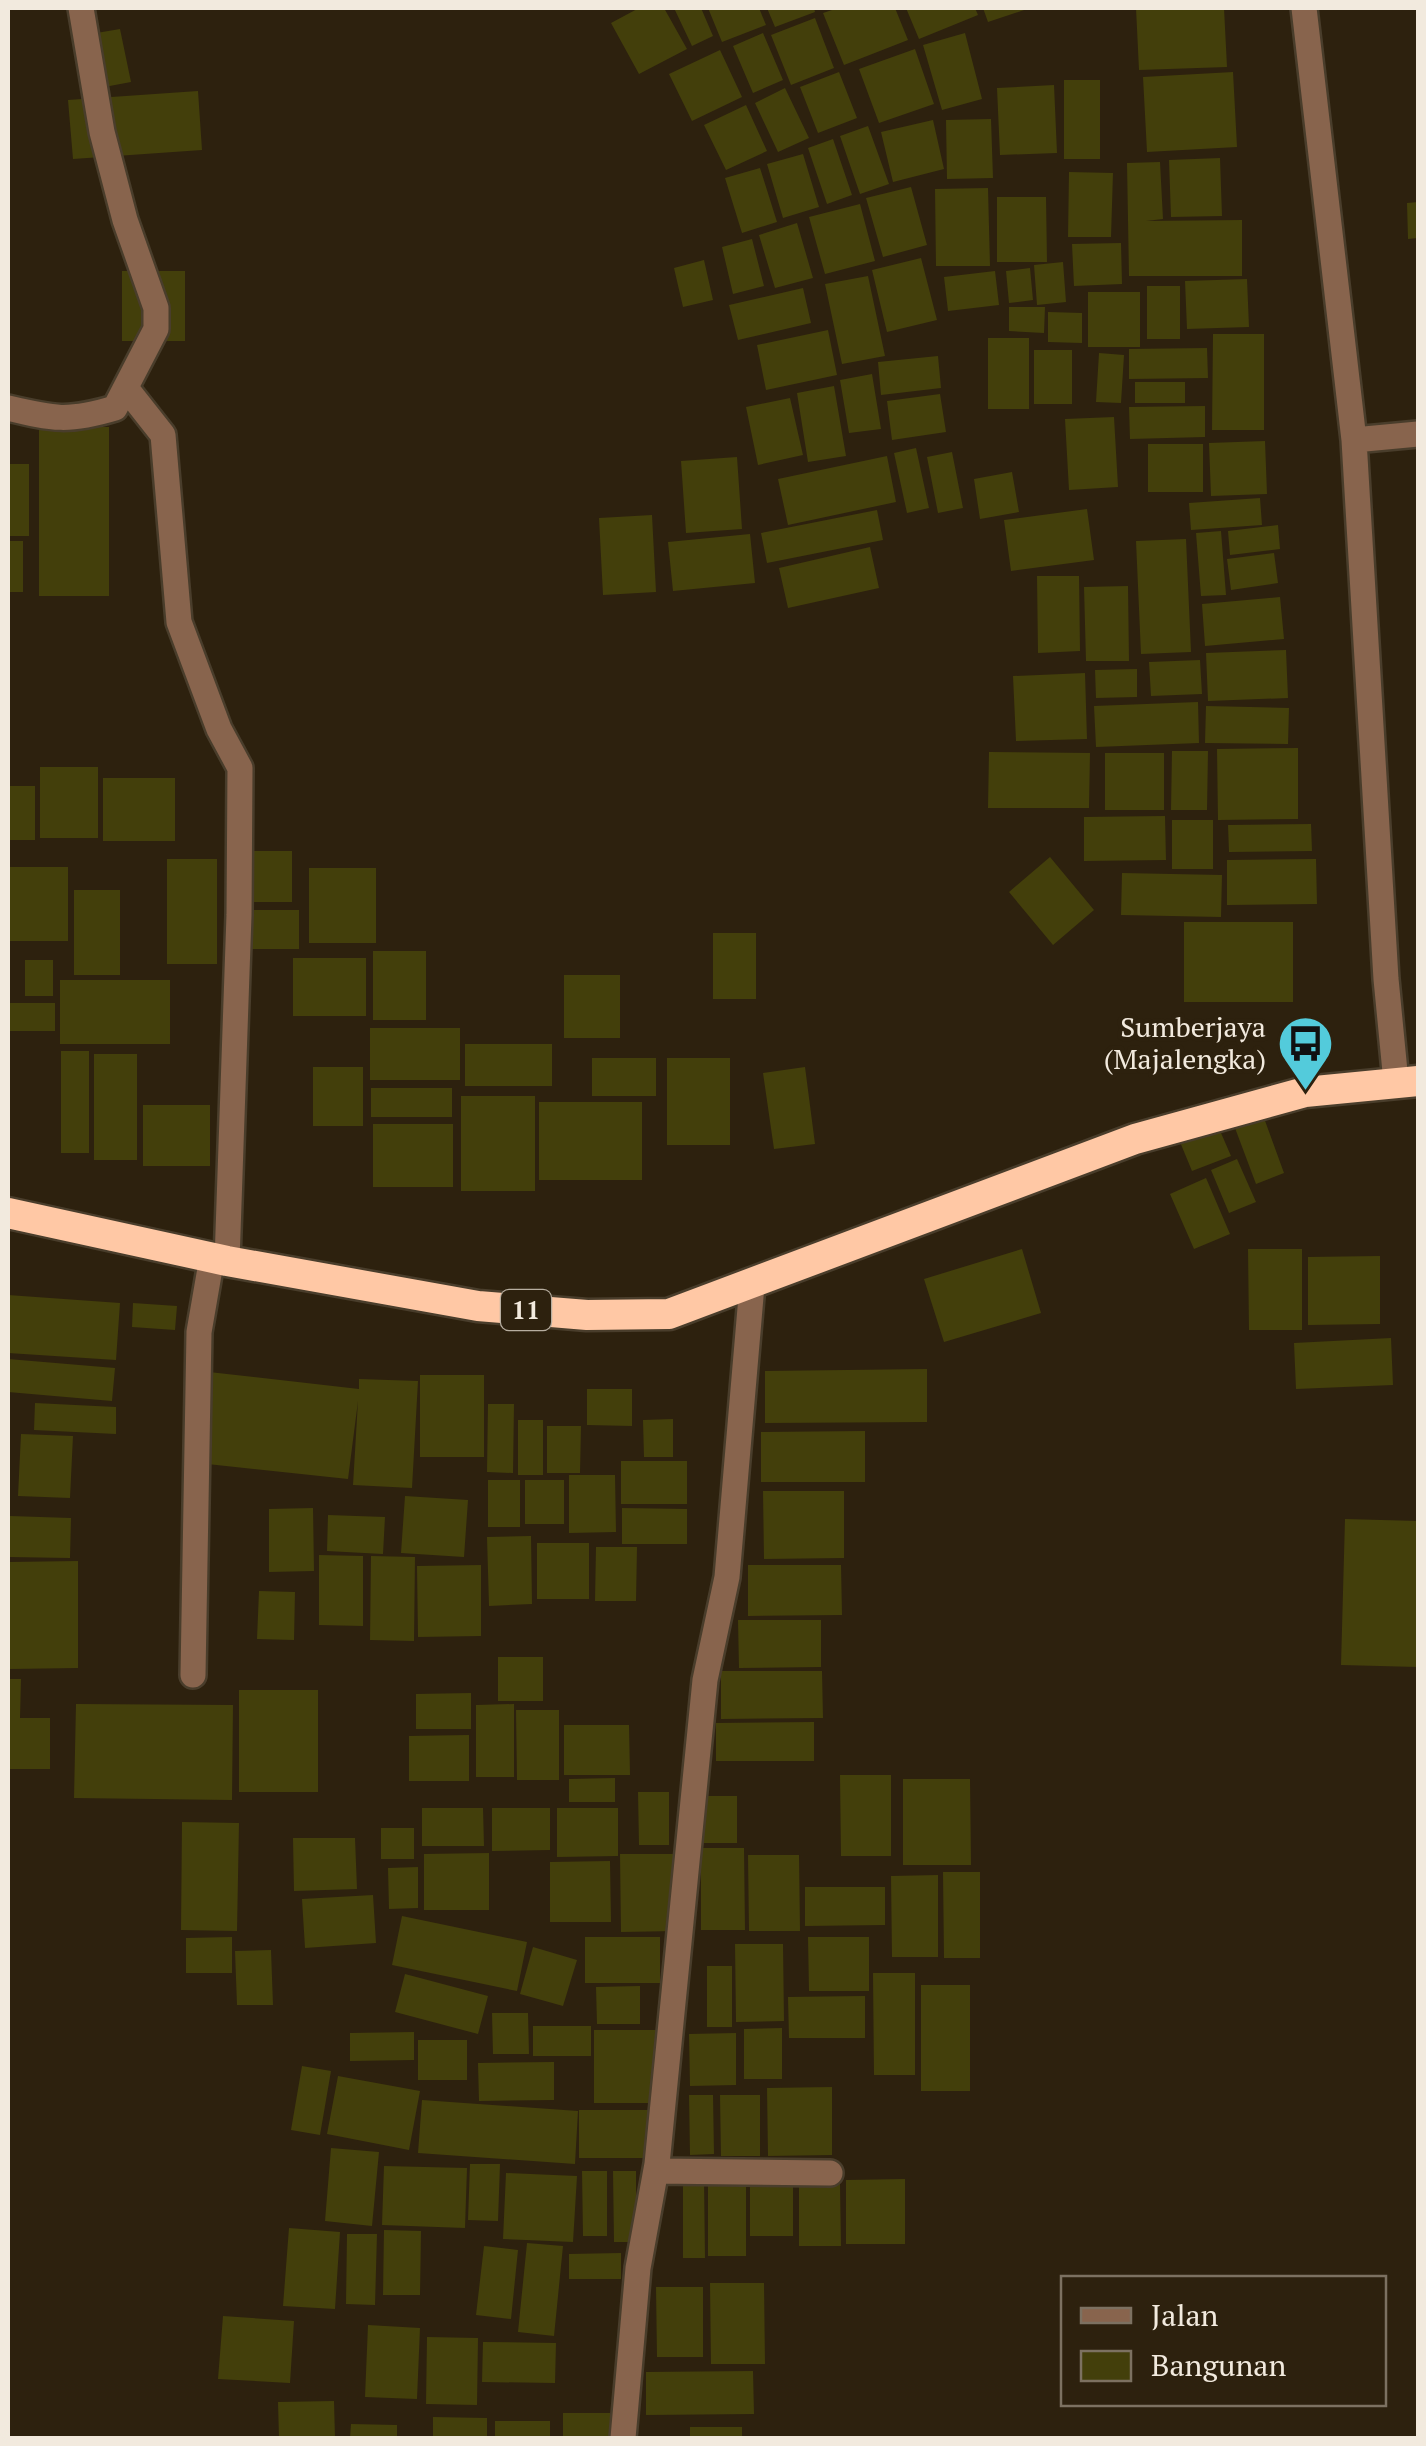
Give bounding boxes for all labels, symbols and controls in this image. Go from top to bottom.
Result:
place label: Sumberjaya (Majalengka) [1104,1008,1266,1077]
bus stop icon: Sumberjaya (Majalengka) [1275,1013,1335,1092]
road number: 11 [501,1290,551,1330]
legend [1061,2276,1386,2406]
text: Jalan [1151,2295,1219,2335]
text: Bangunan [1151,2345,1286,2385]

